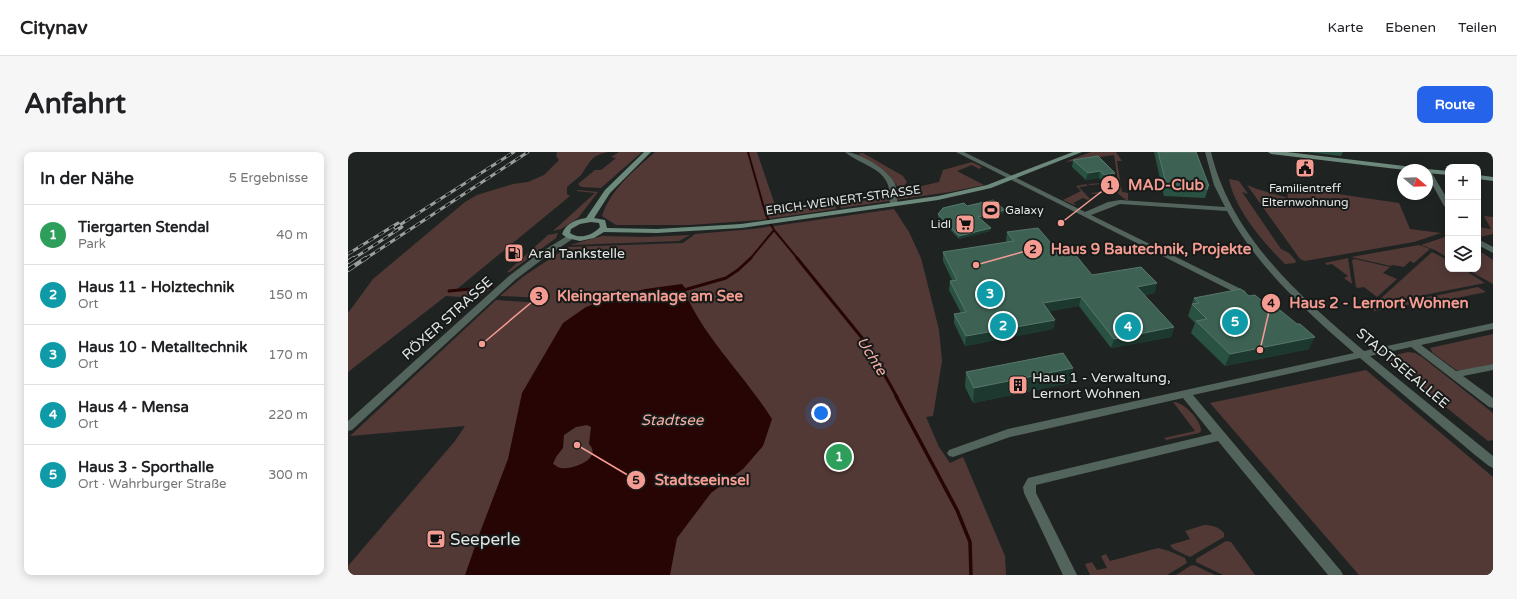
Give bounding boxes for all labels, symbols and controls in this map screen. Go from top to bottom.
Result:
text: Citynav [20,17,87,39]
text: Karte [1328,19,1363,36]
text: Ebenen [1385,19,1436,36]
text: Teilen [1458,19,1497,36]
button: Route [1417,86,1493,123]
text: Anfahrt [24,87,126,121]
public building icon: Familientreff Elternwohnung [1294,157,1316,179]
north arrow [1397,164,1433,200]
map controls [1445,164,1481,272]
button: + [1445,164,1481,200]
text: In der Nähe [40,168,134,189]
text: 5 Ergebnisse [229,170,308,186]
callout: MAD-Club [1100,171,1212,198]
text: MAD-Club [1128,176,1204,194]
text: 1 [1106,178,1114,192]
place label: Familientreff Elternwohnung [1261,181,1349,209]
street label: ERICH-WEINERT-STRASSE [765,182,922,218]
sports icon: Galaxy [980,199,1002,221]
button: − [1445,200,1481,236]
place label: Galaxy [1005,203,1044,217]
supermarket icon: Lidl [954,213,976,235]
place label: Lidl [931,217,951,231]
text: Tiergarten Stendal [78,218,209,236]
text: 1 [49,227,57,243]
text: 40 m [276,227,308,243]
callout: Haus 9 Bautechnik, Projekte [1023,235,1259,262]
text: Park [78,236,106,252]
button: layers [1445,236,1481,272]
text: Haus 9 Bautechnik, Projekte [1051,240,1252,259]
fuel station icon: Aral Tankstelle [503,242,525,264]
text: 2 [1029,242,1037,256]
place label: Aral Tankstelle [528,245,625,262]
street label: RÖXER STRASSE [399,273,496,364]
text: Haus 11 - Holztechnik [78,278,234,296]
pin: 3 [977,279,1003,309]
callout: Kleingartenanlage am See [529,282,751,309]
text: 2 [49,287,57,303]
text: 150 m [268,287,308,303]
text: Kleingartenanlage am See [557,287,743,306]
text: 3 [535,289,543,303]
callout: Haus 2 - Lernort Wohnen [1261,290,1477,317]
text: Haus 2 - Lernort Wohnen [1289,294,1469,312]
text: Ort [78,296,98,312]
text: 4 [1267,296,1275,310]
pin: 5 [1222,307,1248,337]
pin: 2 [990,311,1016,341]
pin: 4 [1115,312,1141,342]
street label: STADTSEEALLEE [1353,325,1453,412]
water label: Uchte [853,333,892,380]
text: Haus 10 - Metalltechnik [78,338,247,356]
text: 3 [49,347,57,363]
text: 170 m [268,347,308,363]
text: Ort [78,356,98,372]
place label: Haus 1 - Verwaltung, Lernort Wohnen [1032,369,1171,402]
building icon: Haus 1 - Verwaltung, Lernort Wohnen [1007,374,1029,396]
text: Haus 4 - Mensa [78,398,189,416]
your location [811,403,831,423]
text: 4 [49,407,57,423]
text: 220 m [268,407,308,423]
water label: Stadtsee [641,411,705,429]
text: Ort [78,416,98,432]
pin: 1 [826,442,852,472]
text: Haus 3 - Sporthalle [78,458,214,476]
callout: Stadtseeinsel [626,466,757,493]
text: 5 [49,467,57,483]
text: 300 m [268,467,308,483]
text: Stadtseeinsel [655,471,749,489]
text: 5 [632,473,640,487]
text: Ort · Wahrburger Straße [78,476,226,492]
cafe icon: Seeperle [425,528,447,550]
place label: Seeperle [450,529,520,550]

